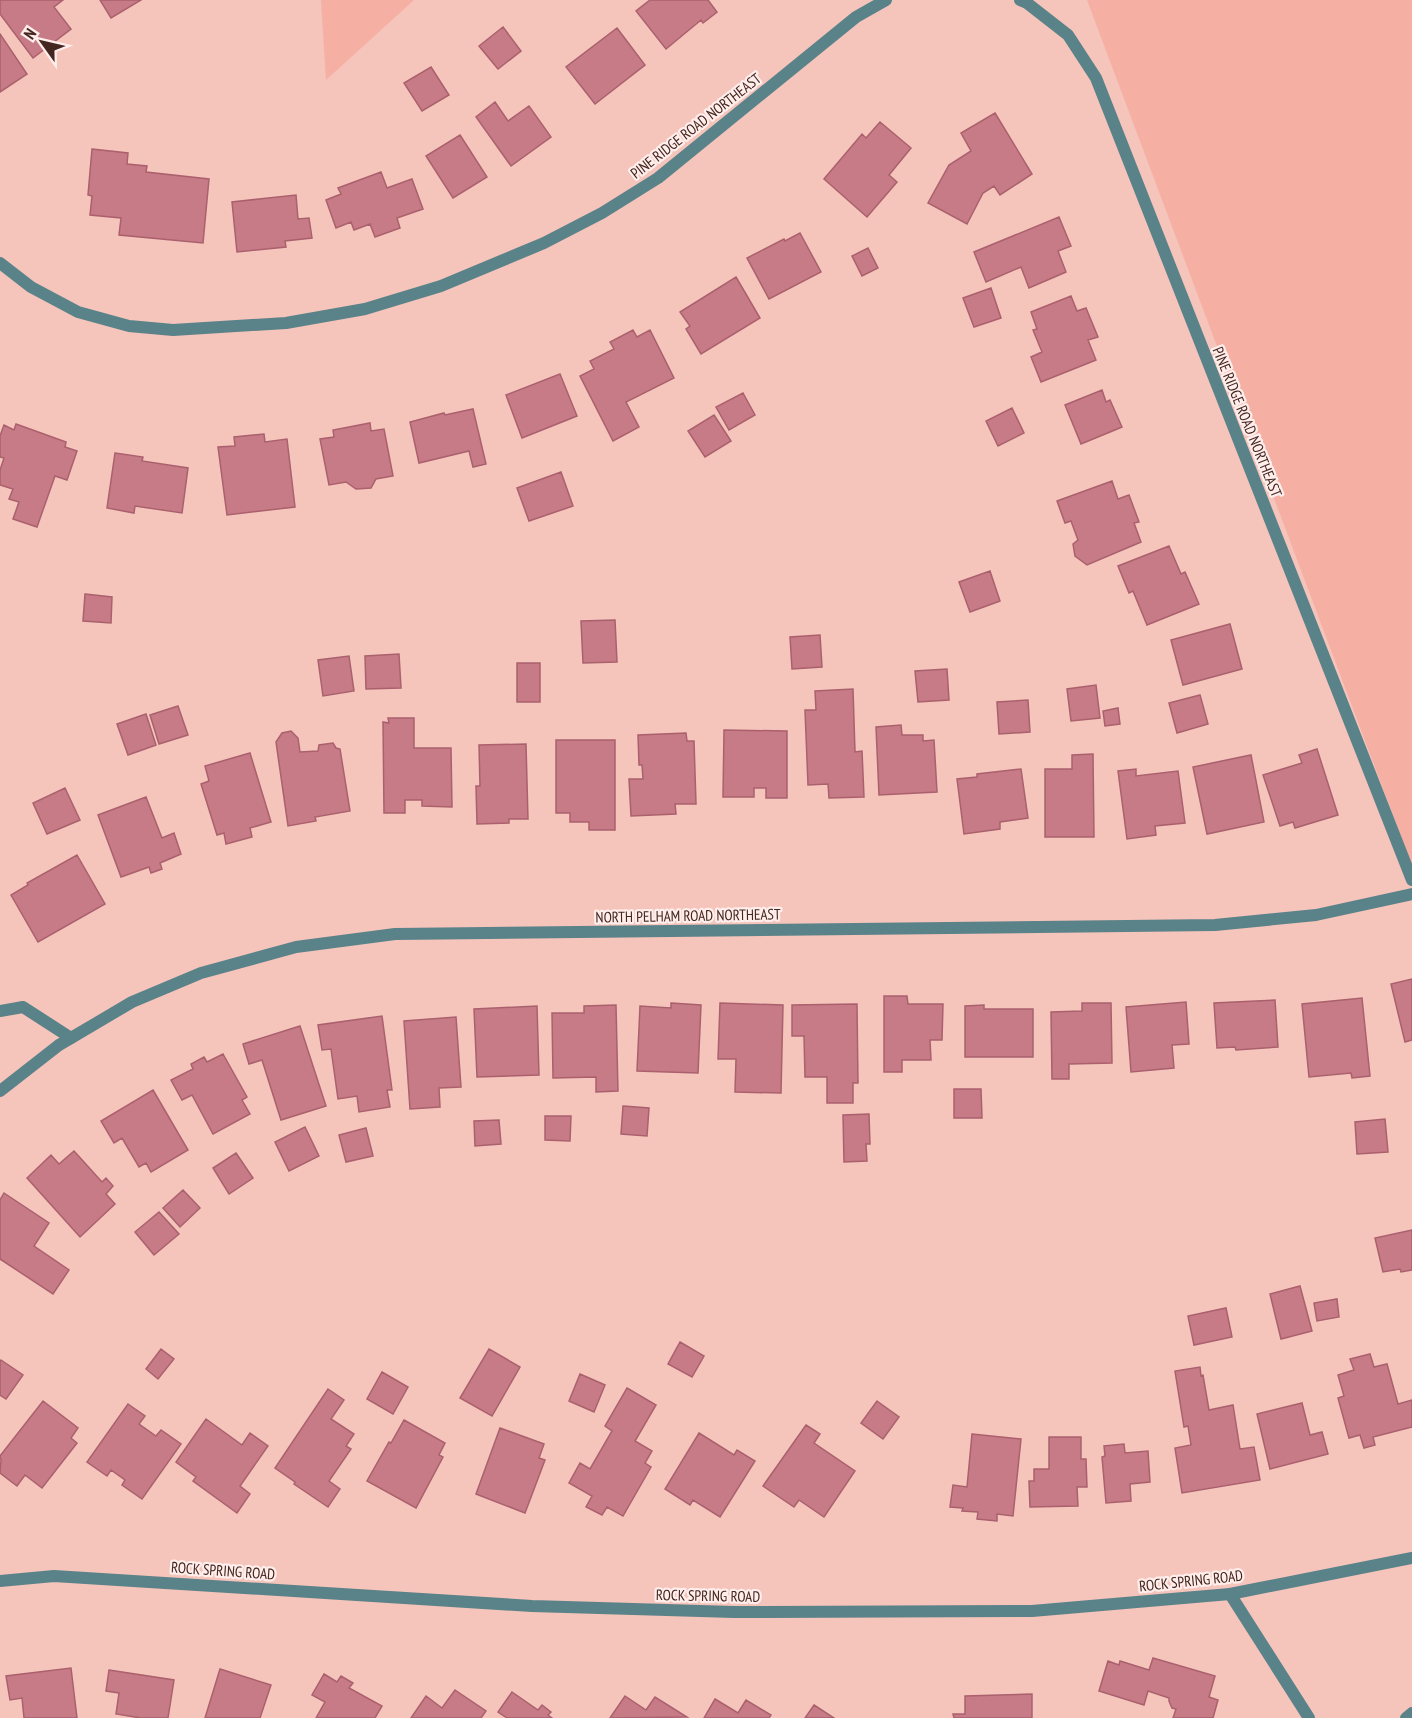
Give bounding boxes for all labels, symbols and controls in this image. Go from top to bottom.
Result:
north arrow [12,12,72,72]
text: N [19,24,40,43]
street label: PINE RIDGE ROAD NORTHEAST [627,69,765,183]
street label: PINE RIDGE ROAD NORTHEAST [1209,344,1286,500]
street label: NORTH PELHAM ROAD NORTHEAST [595,904,781,927]
street label: ROCK SPRING ROAD [170,1557,276,1584]
street label: ROCK SPRING ROAD [1138,1566,1244,1595]
street label: ROCK SPRING ROAD [656,1585,760,1606]

